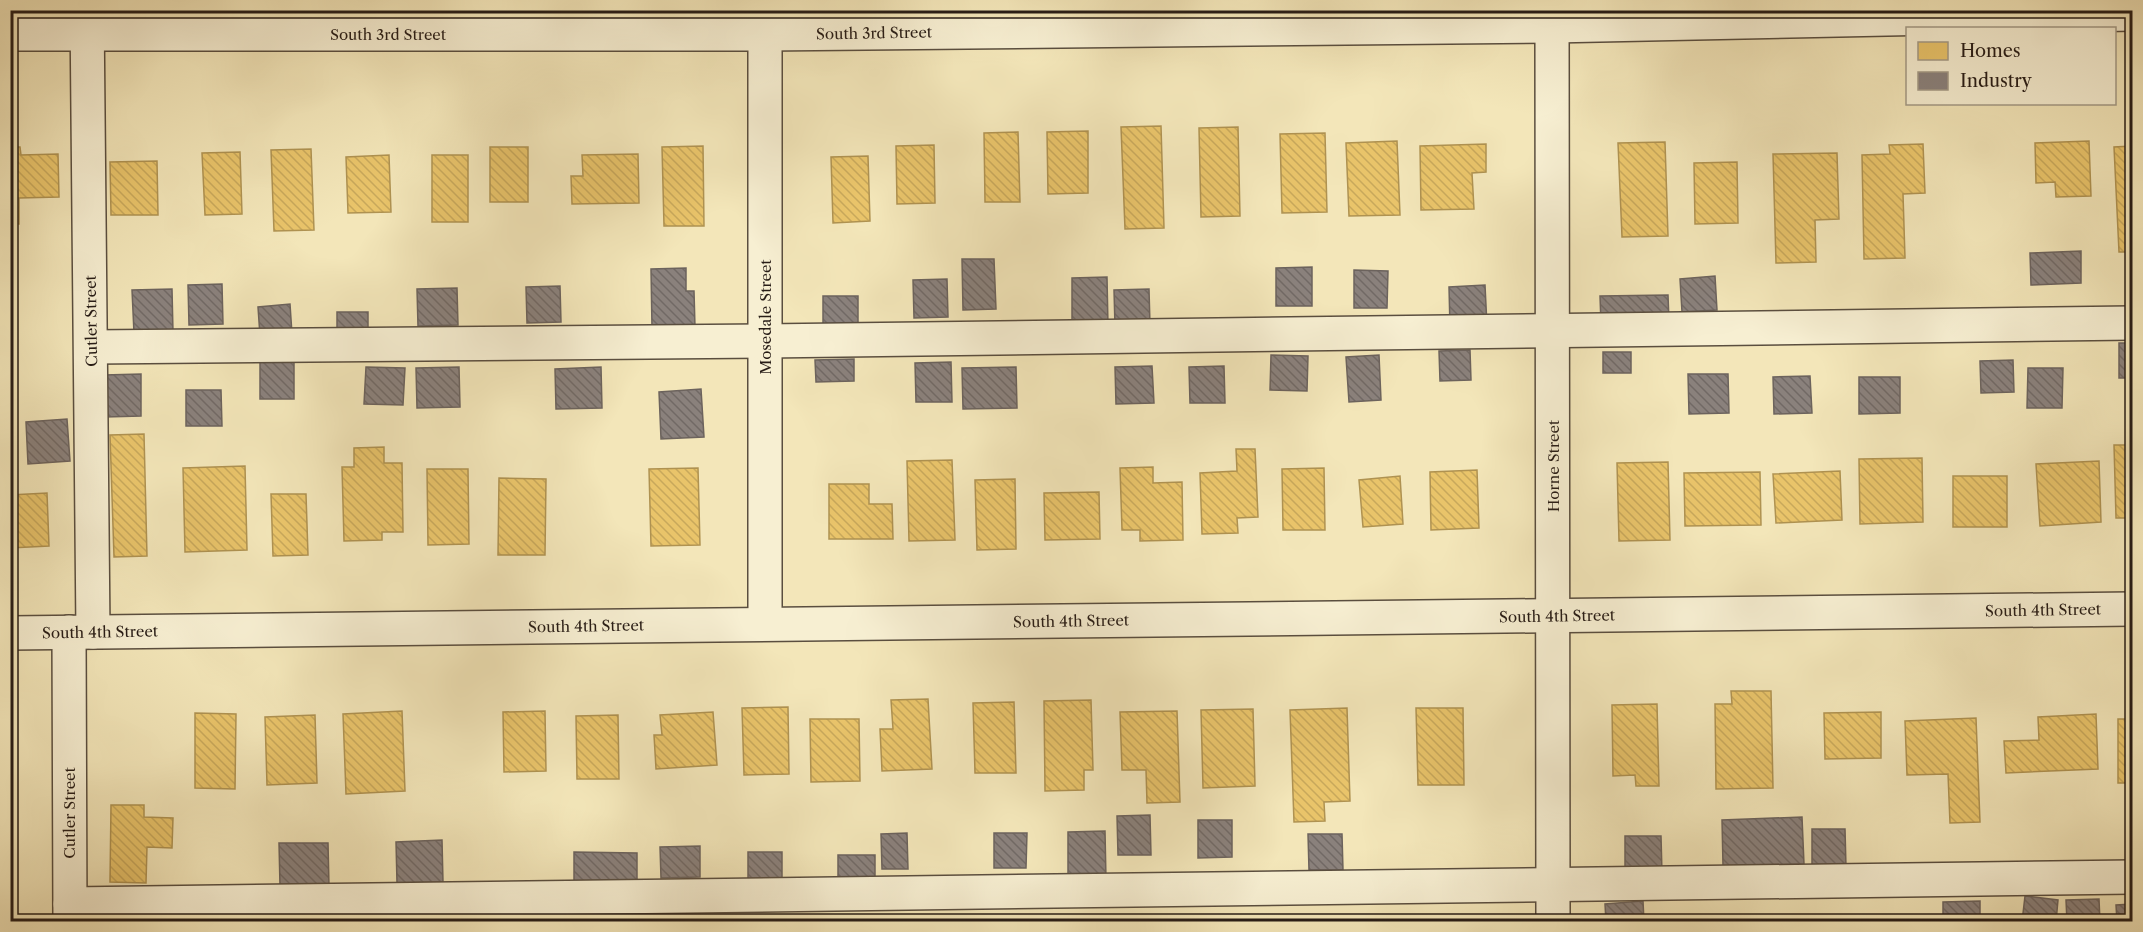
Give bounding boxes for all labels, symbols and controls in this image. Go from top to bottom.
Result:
street label: South 3rd Street [816,22,933,44]
street label: South 3rd Street [330,25,447,44]
legend [1906,27,2116,105]
text: Homes [1960,40,2021,62]
text: Industry [1960,70,2033,92]
street label: Mosedale Street [756,259,775,375]
street label: Cutler Street [81,274,101,367]
street label: Horne Street [1544,419,1563,512]
street label: South 4th Street [1985,599,2102,621]
street label: South 4th Street [1499,605,1616,627]
street label: South 4th Street [1013,610,1130,632]
street label: South 4th Street [528,615,645,637]
street label: South 4th Street [42,621,159,643]
street label: Cutler Street [60,767,79,859]

